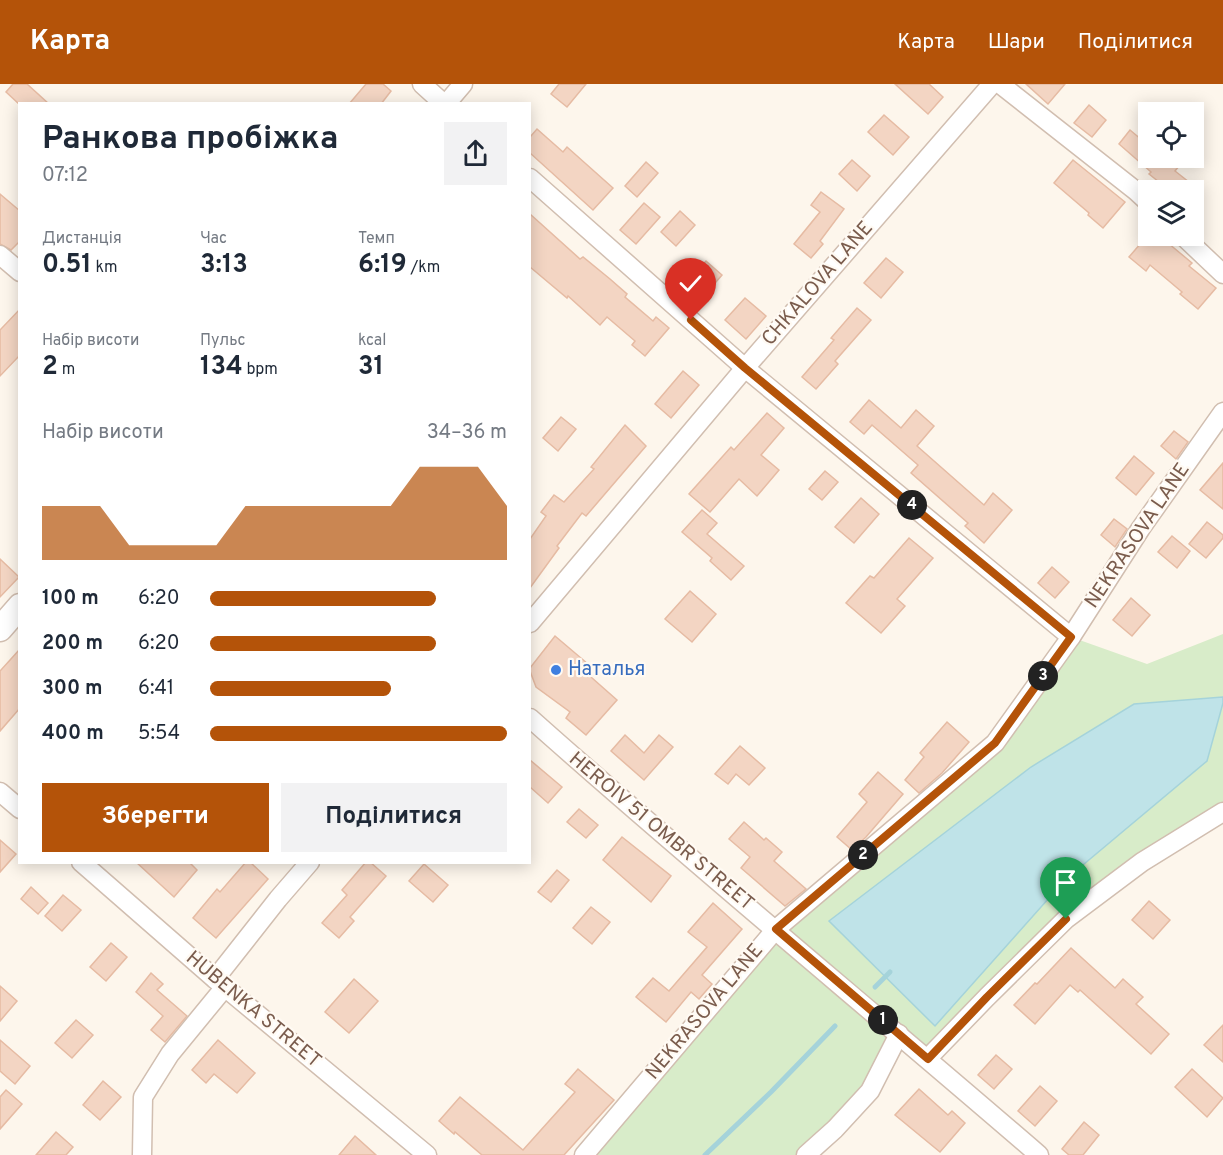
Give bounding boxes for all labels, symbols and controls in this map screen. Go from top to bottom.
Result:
text: Карта [30,24,110,60]
text: Карта [897,29,955,56]
text: Шари [988,29,1045,56]
text: Поділитися [1078,29,1193,56]
map controls [1138,102,1204,246]
button: locate [1138,102,1204,168]
text: Ранкова пробіжка [42,119,338,161]
button: share [444,122,507,185]
text: 07:12 [42,163,88,189]
button: layers [1138,180,1204,246]
street label: CHKALOVA LANE [757,216,879,352]
text: Дистанція [42,229,122,249]
text: Час [200,229,227,249]
text: Темп [358,229,395,249]
text: 0.51 [42,249,92,282]
text: 3:13 [200,249,248,282]
text: 6:19 [358,249,407,282]
text: km [92,258,118,278]
text: /km [407,258,440,278]
pin [665,258,716,320]
icon: check [674,267,707,300]
text: Набір висоти [42,331,139,351]
text: Пульс [200,331,246,351]
text: kcal [358,331,386,351]
text: 2 [42,351,58,384]
text: 134 [200,351,243,384]
text: 31 [358,351,384,384]
text: m [58,360,75,380]
text: bpm [243,360,278,380]
text: Набір висоти [42,420,164,446]
text: 34–36 m [427,420,507,446]
street label: NEKRASOVA LANE [1080,458,1196,614]
pin: 4 [897,490,927,520]
text: 4 [907,495,917,515]
text: 100 m [42,586,99,612]
text: 6:20 [138,586,180,612]
text: 200 m [42,631,103,657]
text: 6:20 [138,631,180,657]
place label: Наталья [568,657,646,683]
pin: 3 [1028,661,1058,691]
marker: Наталья [549,663,563,677]
text: 3 [1038,666,1048,686]
text: 300 m [42,676,103,702]
text: 6:41 [138,676,174,702]
text: 400 m [42,721,104,747]
text: 5:54 [138,721,180,747]
street label: HEROIV 51 OMBR STREET [563,747,759,917]
button: Зберегти [42,783,269,852]
button: Поділитися [281,783,507,852]
pin: 2 [848,840,878,870]
text: 2 [858,845,868,865]
pin [1040,857,1091,919]
icon: arrive [1049,866,1082,899]
street label: NEKRASOVA LANE [640,938,770,1086]
street label: HUBENKA STREET [180,946,326,1074]
pin: 1 [868,1005,898,1035]
text: 1 [880,1010,886,1030]

